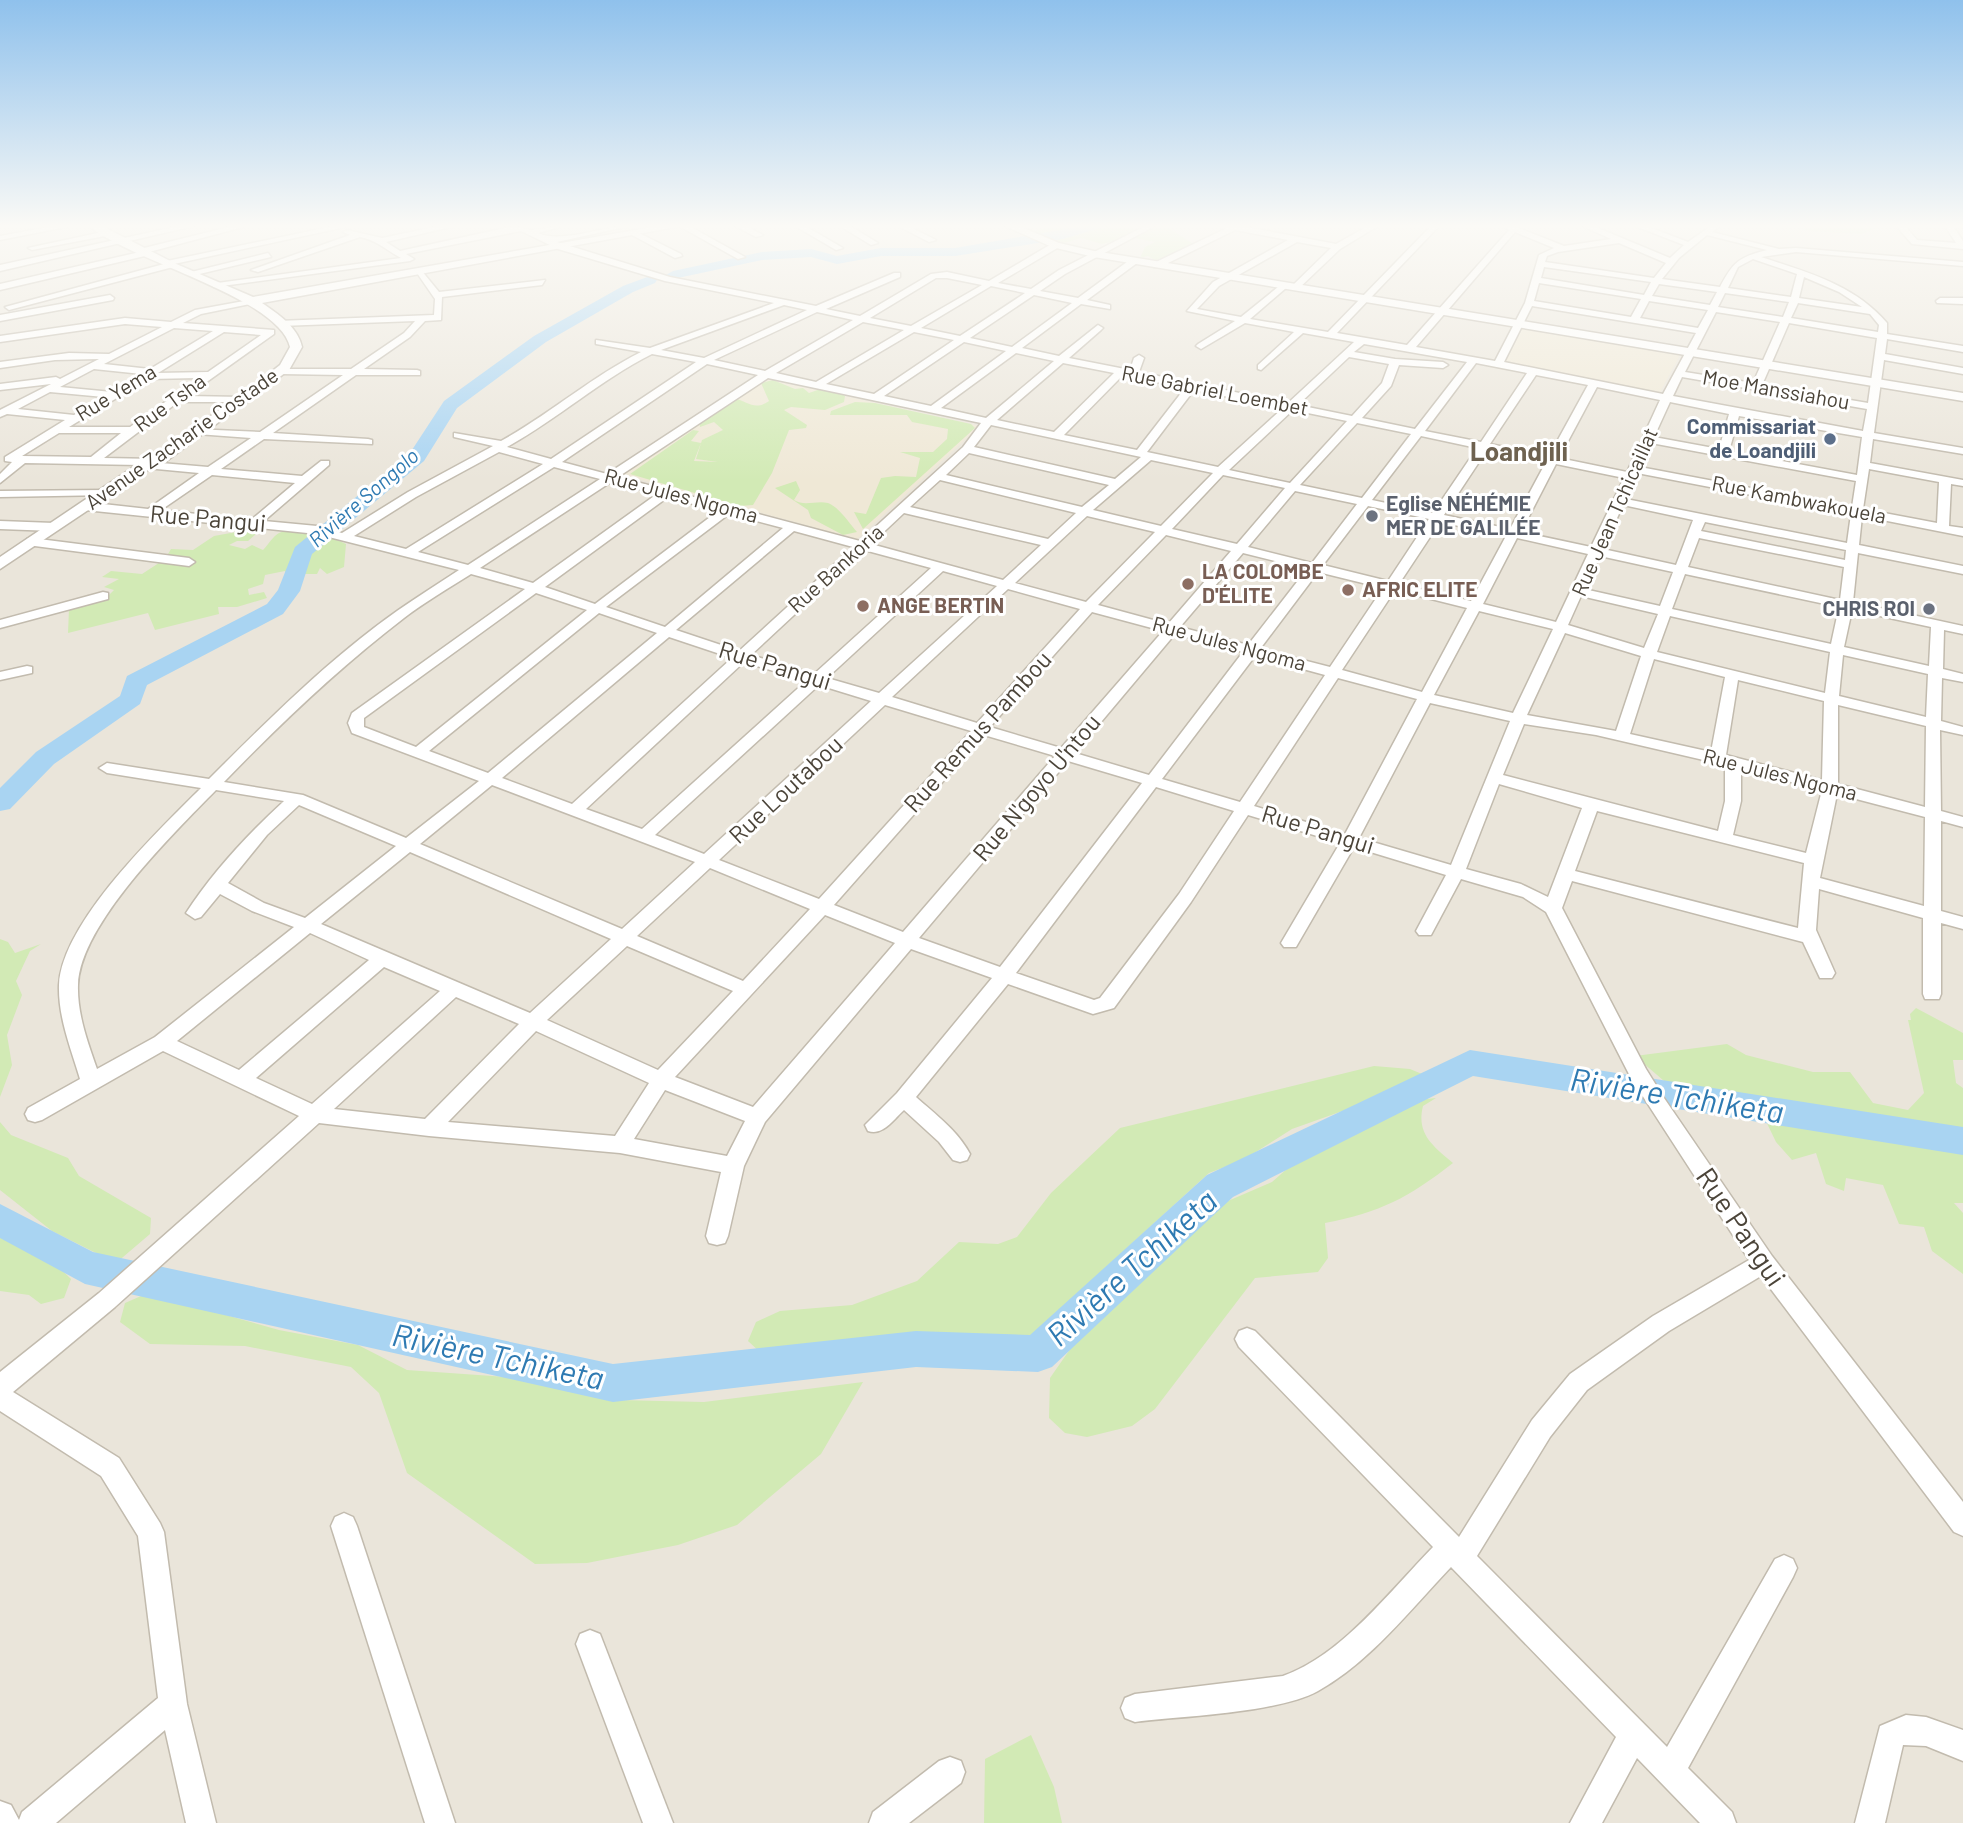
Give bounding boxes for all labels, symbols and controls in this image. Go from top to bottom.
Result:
street label: Rue Yema [70,358,160,425]
street label: Rue Gabriel Loembet [1120,359,1311,420]
street label: Avenue Zacharie Costade [80,362,282,514]
street label: Moe Manssiahou [1701,363,1852,414]
street label: Rue Tsha [128,367,210,436]
place label: Commissariat de Loandjili [1687,413,1816,462]
street label: Rue Jean Tchicaillat [1565,423,1662,600]
marker: Commissariat de Loandjili [1822,431,1838,447]
district label: Loandjili [1470,435,1568,466]
water label: Rivière Songolo [303,442,423,551]
street label: Rue Jules Ngoma [602,462,761,527]
street label: Rue Kambwakouela [1710,469,1888,528]
place label: Eglise NÉHÉMIE MER DE GALILÉE [1386,490,1541,539]
street label: Rue Pangui [149,498,267,537]
marker: Eglise NÉHÉMIE MER DE GALILÉE [1364,508,1380,524]
street label: Rue Bankoria [782,518,888,617]
place label: LA COLOMBE D'ÉLITE [1202,558,1324,607]
marker: LA COLOMBE D'ÉLITE [1180,576,1196,592]
place label: AFRIC ELITE [1362,576,1478,601]
marker: AFRIC ELITE [1340,582,1356,598]
place label: ANGE BERTIN [877,592,1004,617]
place label: CHRIS ROI [1822,595,1915,620]
marker: ANGE BERTIN [855,598,871,614]
marker: CHRIS ROI [1921,601,1937,617]
street label: Rue Jules Ngoma [1150,610,1309,675]
street label: Rue Pangui [716,634,835,695]
street label: Rue Remus Pambou [897,644,1057,818]
street label: Rue N'goyo U'ntou [966,708,1106,866]
street label: Rue Loutabou [722,729,848,849]
street label: Rue Jules Ngoma [1701,742,1860,805]
street label: Rue Pangui [1259,798,1378,859]
water label: Rivière Tchiketa [1568,1058,1787,1130]
street label: Rue Pangui [1690,1161,1794,1292]
water label: Rivière Tchiketa [1038,1180,1223,1353]
water label: Rivière Tchiketa [389,1314,608,1396]

